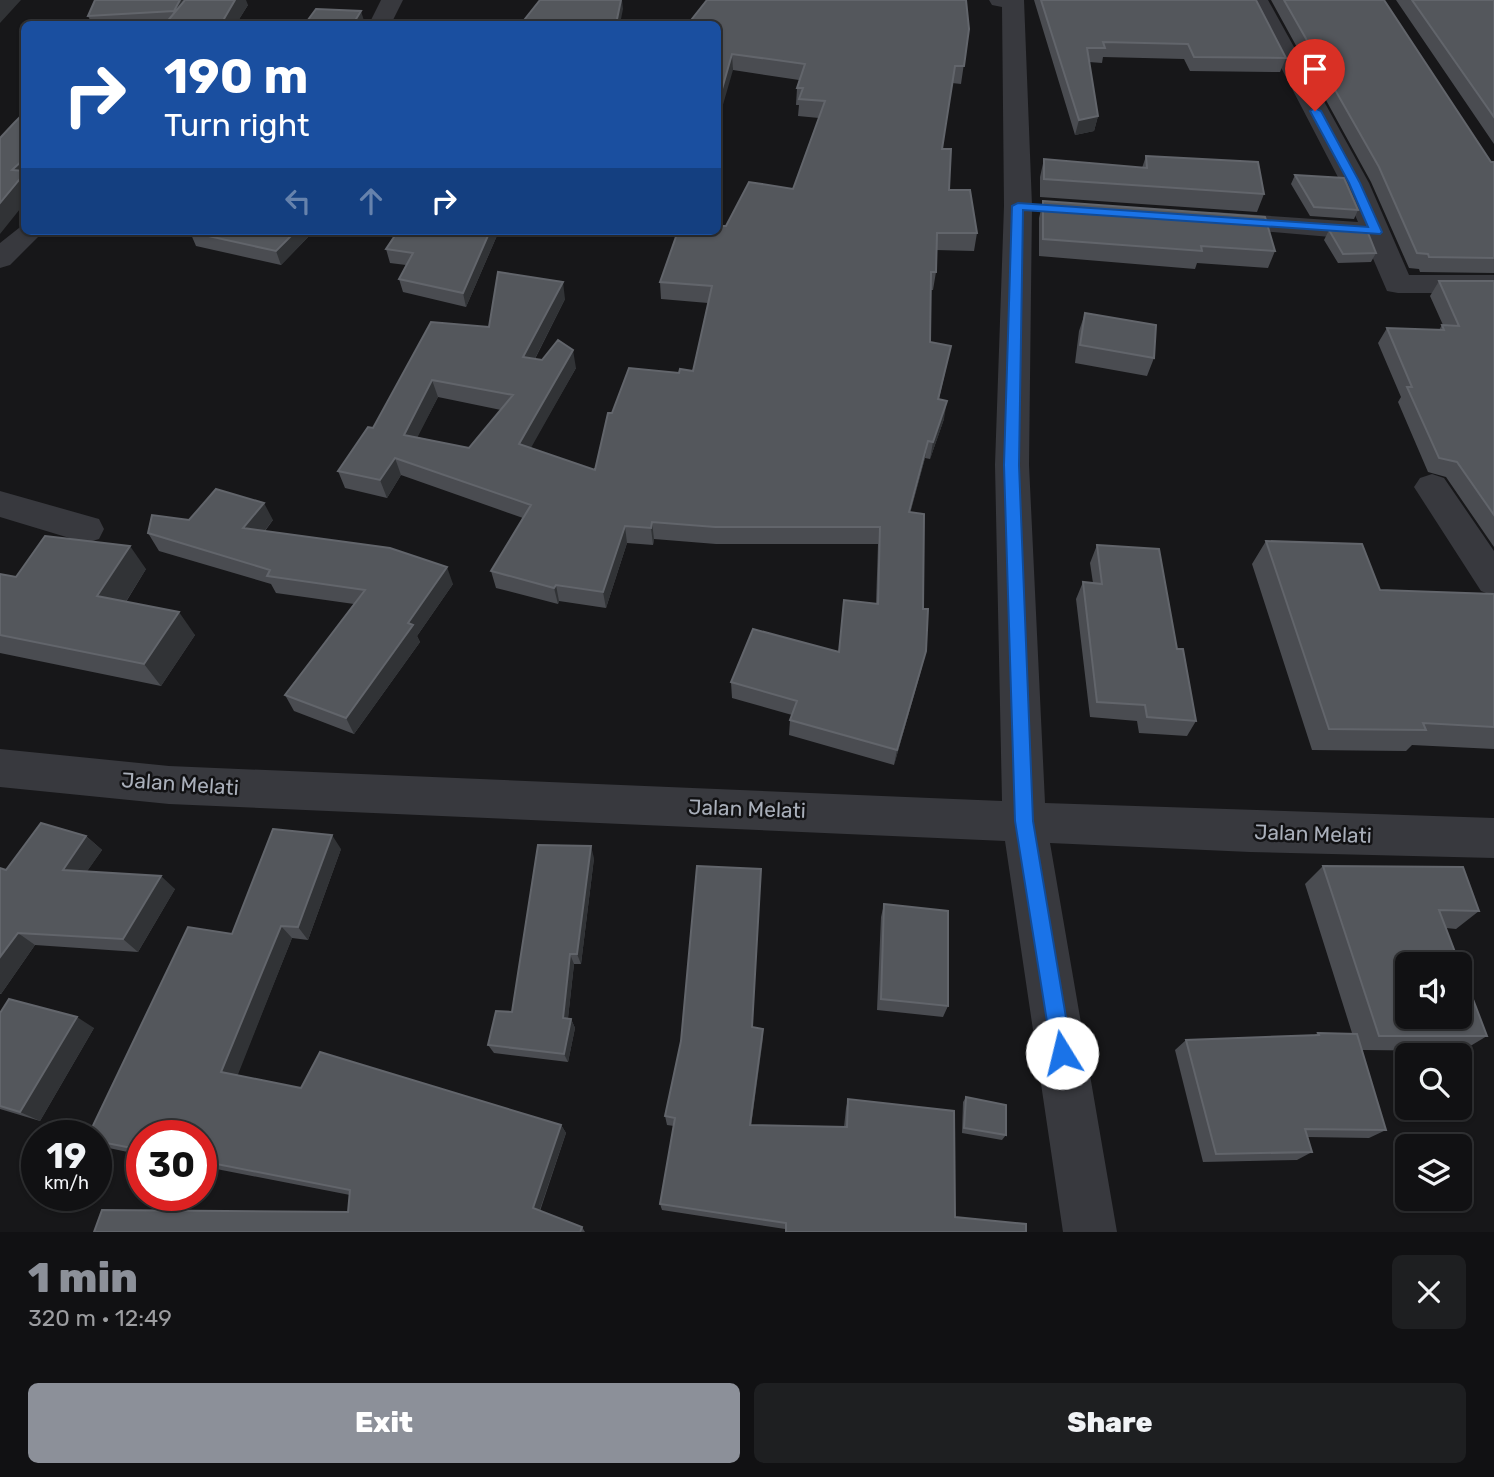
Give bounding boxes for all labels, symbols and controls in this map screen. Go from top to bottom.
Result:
pin [1285,39,1345,111]
text: 190 m [164,47,308,105]
icon: right [49,49,140,140]
icon: arrive [1296,50,1334,88]
text: Turn right [164,106,309,144]
icon: left [279,182,317,220]
icon: ahead [352,182,390,220]
icon: right [425,182,463,220]
street label: Jalan Melati [120,767,240,800]
street label: Jalan Melati [688,794,806,823]
street label: Jalan Melati [1254,819,1372,848]
map controls [1395,952,1472,1211]
button: sound [1395,952,1472,1029]
position arrow [1025,1016,1099,1090]
button: search [1395,1043,1472,1120]
speed limit sign: 30 [126,1120,217,1211]
button: layers [1395,1134,1472,1211]
text: 19 [47,1135,86,1177]
text: km/h [44,1172,89,1194]
text: 1 min [28,1253,138,1303]
button: close [1392,1255,1466,1329]
text: 320 m · 12:49 [28,1304,172,1332]
button: Exit [28,1383,740,1463]
button: Share [754,1383,1466,1463]

